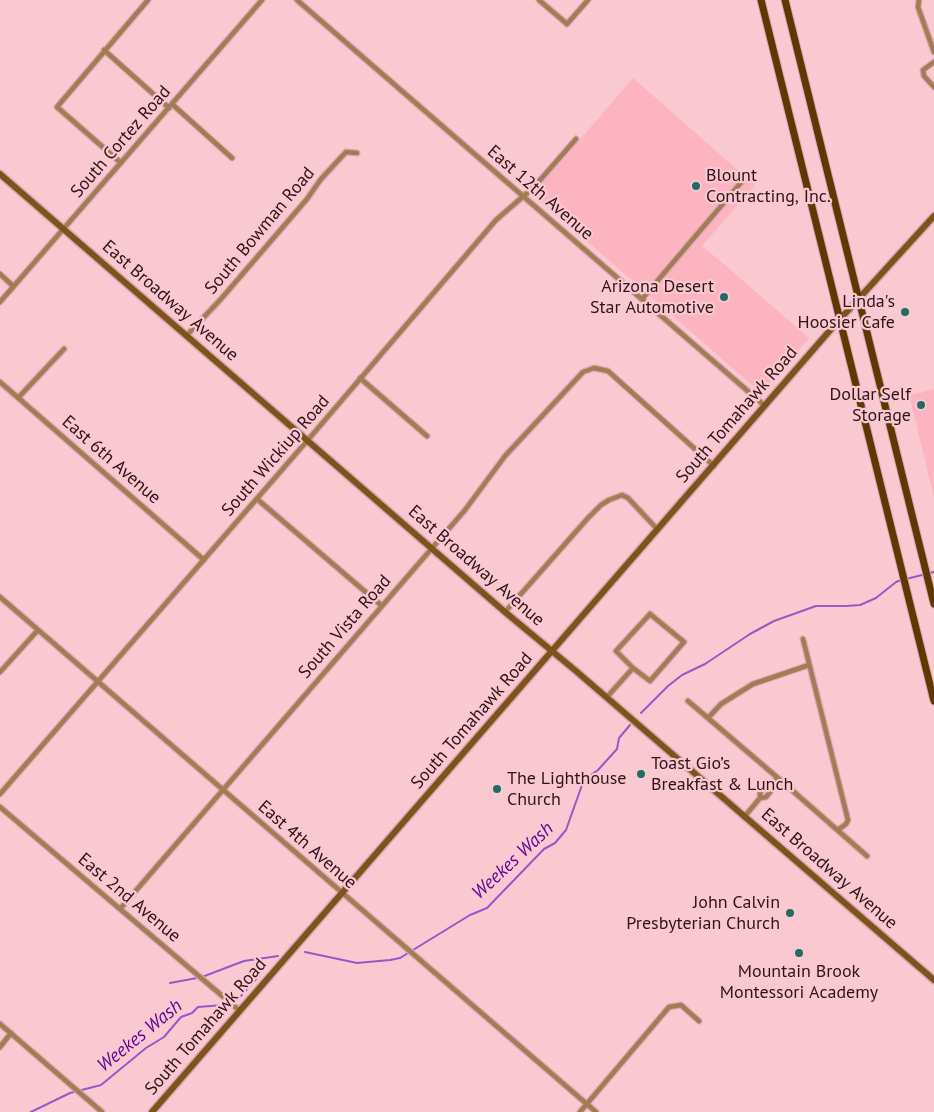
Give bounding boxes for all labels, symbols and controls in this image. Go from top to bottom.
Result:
street label: South Cortez Road [66,82,176,202]
street label: East 12th Avenue [482,141,598,245]
street label: South Bowman Road [201,163,319,299]
place label: Blount Contracting, Inc. [706,165,831,208]
marker: Blount Contracting, Inc. [690,180,702,192]
street label: East Broadway Avenue [97,236,243,366]
place label: Arizona Desert Star Automotive [590,276,714,318]
marker: Arizona Desert Star Automotive [718,291,730,303]
place label: Linda's Hoosier Cafe [798,291,895,334]
marker: Linda's Hoosier Cafe [899,306,911,318]
street label: South Tomahawk Road [672,342,802,488]
place label: Dollar Self Storage [830,384,911,426]
street label: South Wickiup Road [218,391,334,521]
marker: Dollar Self Storage [915,399,927,411]
street label: East 6th Avenue [57,411,165,509]
street label: East Broadway Avenue [403,501,549,631]
street label: South Vista Road [294,571,396,683]
street label: South Tomahawk Road [407,648,537,794]
place label: Toast Gio’s Breakfast & Lunch [651,753,793,796]
place label: The Lighthouse Church [507,768,626,811]
marker: Toast Gio’s Breakfast & Lunch [635,768,647,780]
marker: The Lighthouse Church [491,783,503,795]
street label: East 4th Avenue [253,796,361,894]
street label: East Broadway Avenue [756,804,902,934]
water label: Weekes Wash [468,818,558,904]
street label: East 2nd Avenue [73,849,185,947]
place label: John Calvin Presbyterian Church [626,892,780,934]
marker: John Calvin Presbyterian Church [784,907,796,919]
marker: Mountain Brook Montessori Academy [793,947,805,959]
street label: South Tomahawk Road [141,954,271,1100]
place label: Mountain Brook Montessori Academy [720,961,878,1004]
water label: Weekes Wash [93,995,187,1077]

